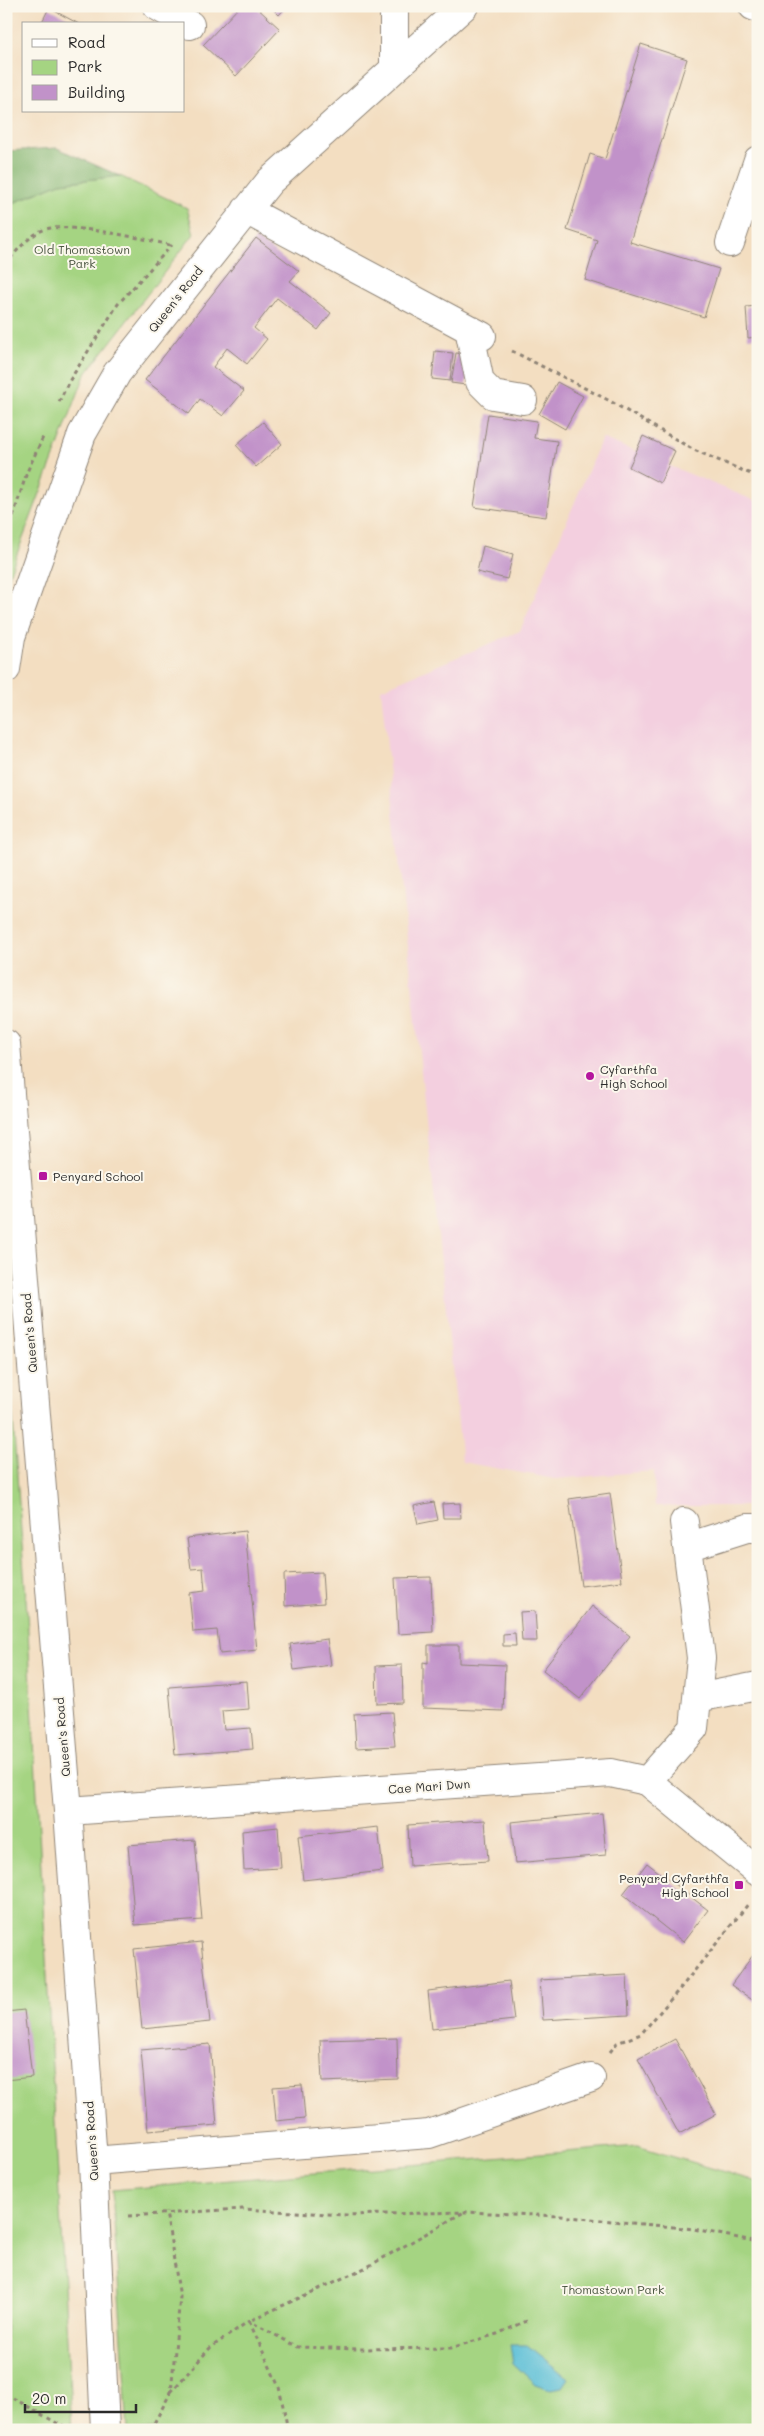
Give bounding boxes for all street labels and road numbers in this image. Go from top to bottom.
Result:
street label: Queen's Road [144,262,206,335]
street label: Queen's Road [18,1292,40,1373]
street label: Queen's Road [51,1696,73,1777]
street label: Cae Mari Dwn [387,1775,471,1797]
street label: Queen's Road [80,2100,102,2181]

